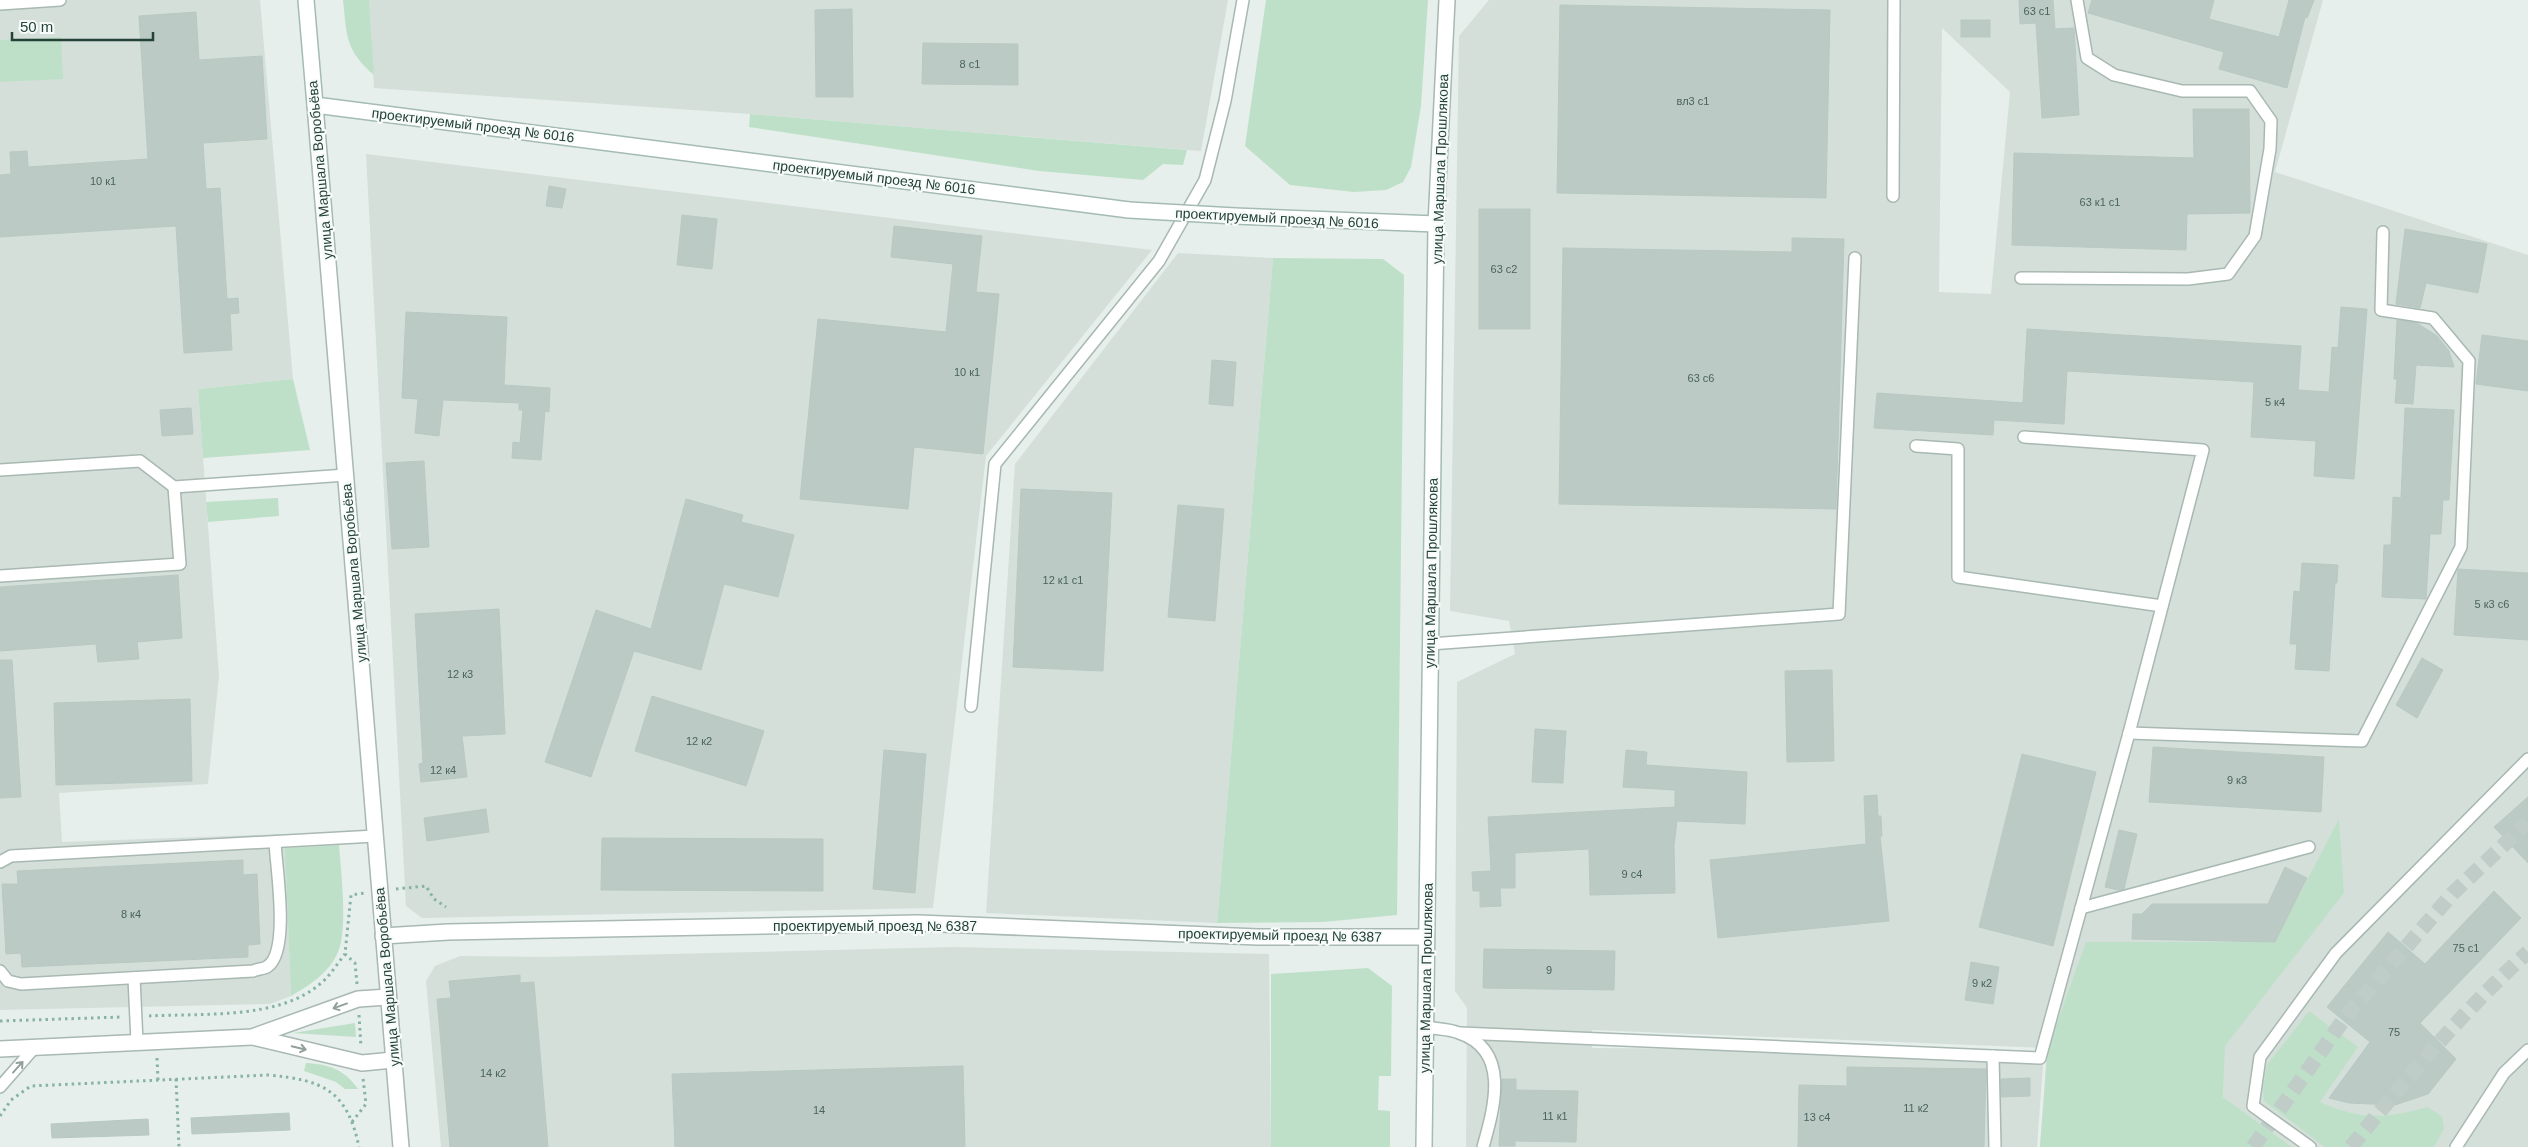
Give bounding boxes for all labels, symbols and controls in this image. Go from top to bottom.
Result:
house number: 63 с1 [2024,5,2050,17]
scale bar [12,10,154,42]
text: 50 m [20,18,53,35]
house number: 8 с1 [960,58,980,70]
street label: улица Маршала Прошлякова [1429,73,1451,264]
street label: улица Маршала Воробьёва [304,80,336,260]
house number: вл3 с1 [1677,95,1709,107]
street label: проектируемый проезд № 6016 [371,105,575,145]
street label: проектируемый проезд № 6016 [772,157,976,197]
house number: 10 к1 [90,175,116,187]
house number: 63 к1 с1 [2080,196,2120,208]
street label: проектируемый проезд № 6016 [1175,205,1379,231]
house number: 63 с2 [1491,263,1517,275]
house number: 10 к1 [954,366,980,378]
house number: 63 с6 [1688,372,1714,384]
house number: 5 к4 [2265,396,2285,408]
street label: улица Маршала Прошлякова [1421,477,1441,668]
street label: улица Маршала Воробьёва [338,483,370,663]
house number: 12 к1 с1 [1043,574,1083,586]
house number: 5 к3 с6 [2475,598,2509,610]
house number: 12 к3 [447,668,473,680]
house number: 12 к2 [686,735,712,747]
house number: 12 к4 [430,764,456,776]
house number: 9 к3 [2227,774,2247,786]
house number: 9 с4 [1622,868,1642,880]
street label: улица Маршала Прошлякова [1416,882,1436,1073]
street label: улица Маршала Воробьёва [371,887,403,1067]
house number: 8 к4 [121,908,141,920]
street label: проектируемый проезд № 6387 [773,918,977,934]
street label: проектируемый проезд № 6387 [1178,925,1382,945]
house number: 75 с1 [2453,942,2479,954]
house number: 9 [1546,964,1552,976]
house number: 9 к2 [1972,977,1992,989]
one-way arrow [333,1002,349,1011]
house number: 75 [2388,1026,2400,1038]
one-way arrow [291,1044,307,1053]
one-way arrow [12,1061,24,1074]
house number: 14 к2 [480,1067,506,1079]
house number: 11 к2 [1903,1102,1929,1114]
house number: 14 [813,1104,825,1116]
house number: 11 к1 [1542,1110,1568,1122]
house number: 13 с4 [1804,1111,1830,1123]

